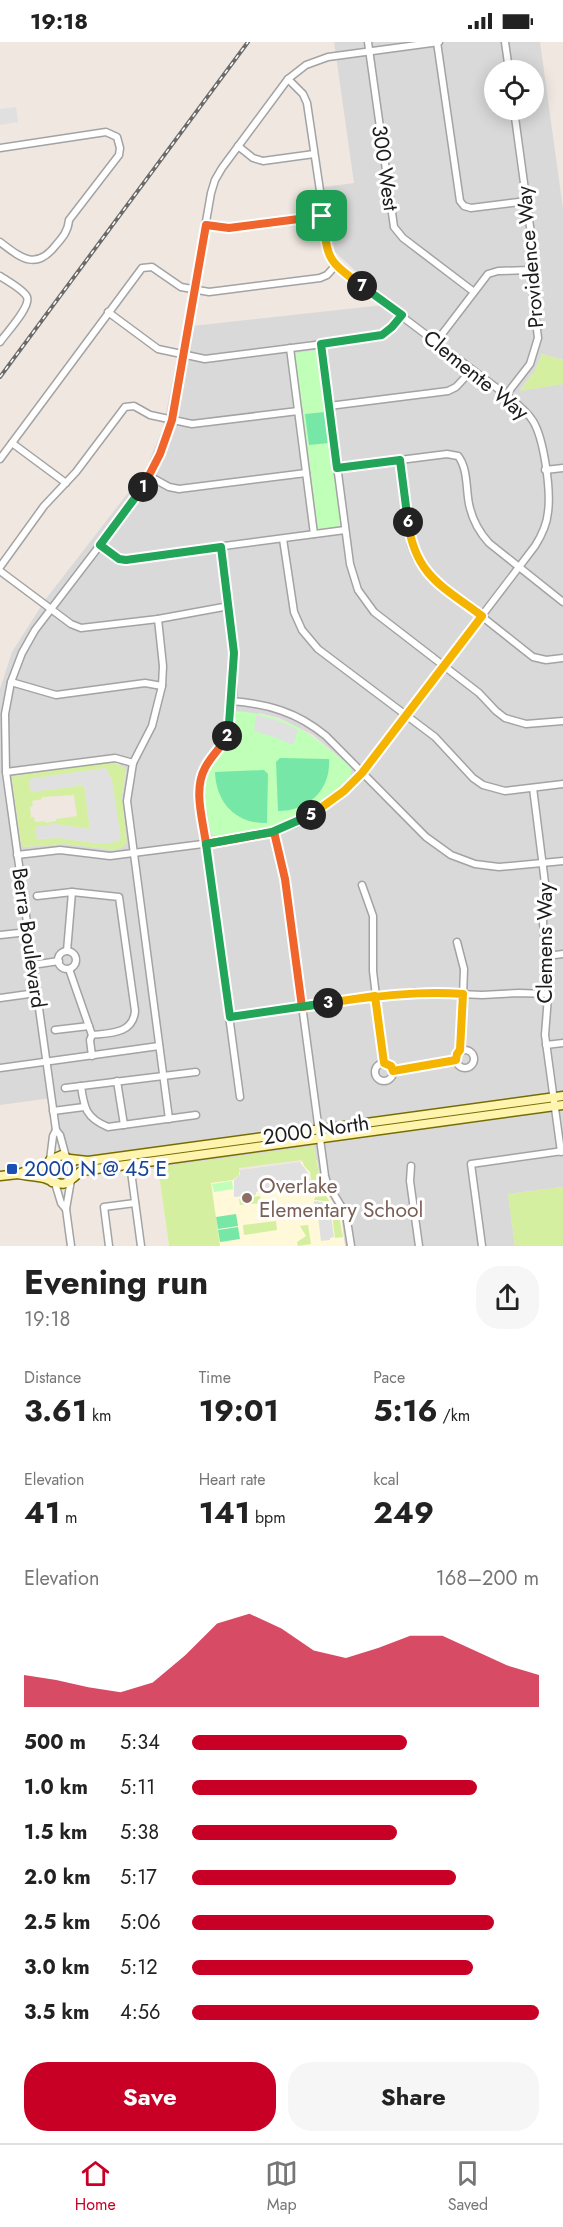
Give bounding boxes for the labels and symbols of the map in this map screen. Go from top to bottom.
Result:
street label: 300 West [364,123,406,213]
street label: Providence Way [509,184,551,329]
pin [296,190,347,241]
pin: 7 [347,271,377,301]
street label: Clemente Way [417,323,536,428]
pin: 1 [128,472,158,502]
pin: 6 [393,507,423,537]
pin: 2 [212,721,242,751]
pin: 5 [296,800,326,830]
street label: Berra Boulevard [4,866,54,1010]
street label: Clemens Way [530,882,560,1003]
pin: 3 [313,988,343,1018]
street label: 2000 North [261,1108,371,1152]
place label: 2000 N @ 45 E [24,1154,167,1184]
marker: 2000 N @ 45 E [5,1162,19,1176]
place label: Overlake Elementary School [259,1171,423,1225]
marker: Overlake Elementary School [240,1191,254,1205]

